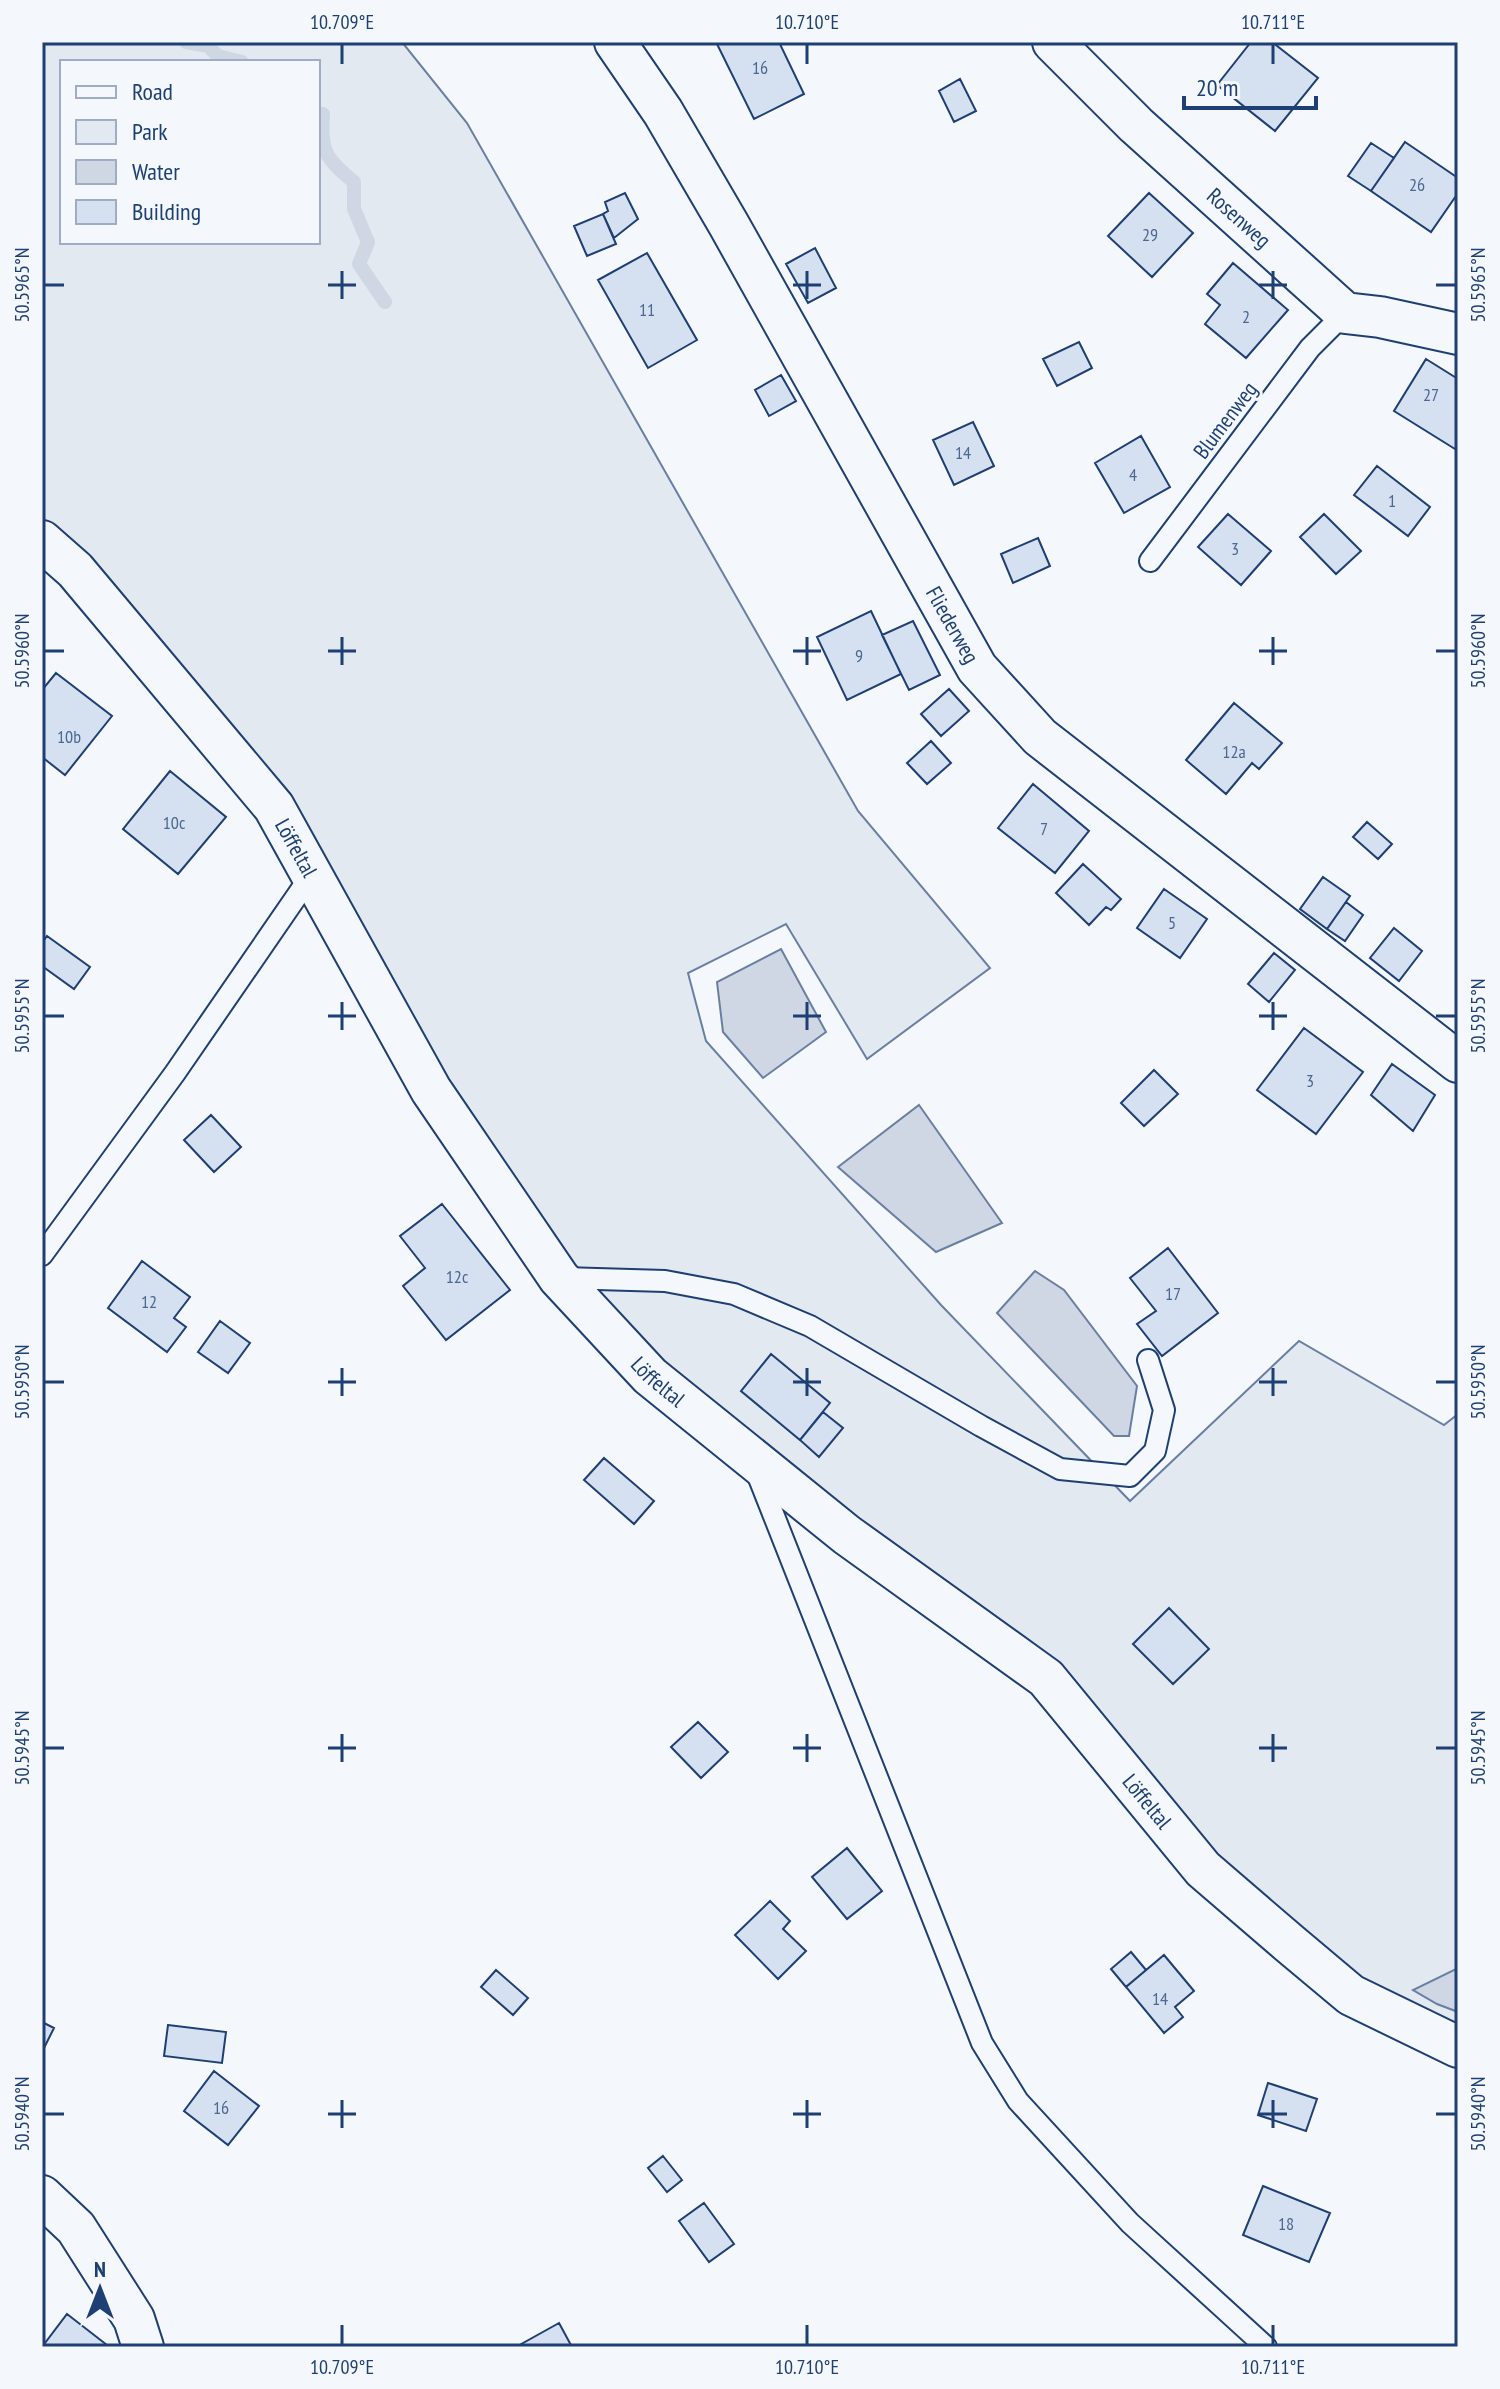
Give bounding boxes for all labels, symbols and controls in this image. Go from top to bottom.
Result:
text: 10.709°E [310,9,374,35]
text: 10.710°E [775,9,839,35]
text: 10.711°E [1241,9,1305,35]
house number: 16 [752,56,768,79]
legend [60,60,320,244]
scale bar [1184,60,1316,110]
text: 20 m [1196,72,1238,103]
text: Road [132,76,173,107]
text: Park [132,116,168,147]
text: Water [132,156,180,187]
house number: 26 [1409,173,1425,196]
street label: Rosenweg [1201,182,1277,254]
text: Building [132,196,201,227]
house number: 29 [1142,223,1158,246]
text: 50.5965°N [9,247,35,323]
text: 50.5965°N [1465,247,1491,323]
house number: 11 [639,298,655,321]
house number: 2 [1242,305,1250,328]
street label: Blumenweg [1187,376,1263,464]
house number: 27 [1423,383,1439,406]
house number: 14 [955,441,971,464]
house number: 4 [1129,463,1137,486]
house number: 1 [1388,489,1396,512]
house number: 3 [1231,537,1239,560]
street label: Fliederweg [920,581,986,668]
text: 50.5960°N [9,613,35,689]
text: 50.5960°N [1465,613,1491,689]
house number: 9 [855,644,863,667]
house number: 10b [57,725,81,748]
house number: 12a [1222,740,1246,763]
house number: 10c [163,811,186,834]
street label: Löffeltal [269,813,325,883]
house number: 7 [1040,817,1048,840]
house number: 5 [1168,911,1176,934]
text: 50.5955°N [9,978,35,1054]
text: 50.5955°N [1465,978,1491,1054]
house number: 3 [1306,1069,1314,1092]
house number: 12c [446,1265,469,1288]
house number: 17 [1165,1282,1181,1305]
house number: 12 [141,1290,157,1313]
text: 50.5950°N [9,1344,35,1420]
text: 50.5950°N [1465,1344,1491,1420]
street label: Löffeltal [625,1351,692,1413]
text: 50.5945°N [9,1710,35,1786]
text: 50.5945°N [1465,1710,1491,1786]
street label: Löffeltal [1117,1768,1179,1835]
house number: 14 [1152,1987,1168,2010]
text: 50.5940°N [9,2076,35,2152]
text: 50.5940°N [1465,2076,1491,2152]
house number: 16 [213,2096,229,2119]
house number: 18 [1278,2212,1294,2235]
north arrow [60,2249,140,2329]
text: N [94,2255,106,2283]
text: 10.709°E [310,2354,374,2380]
text: 10.710°E [775,2354,839,2380]
text: 10.711°E [1241,2354,1305,2380]

